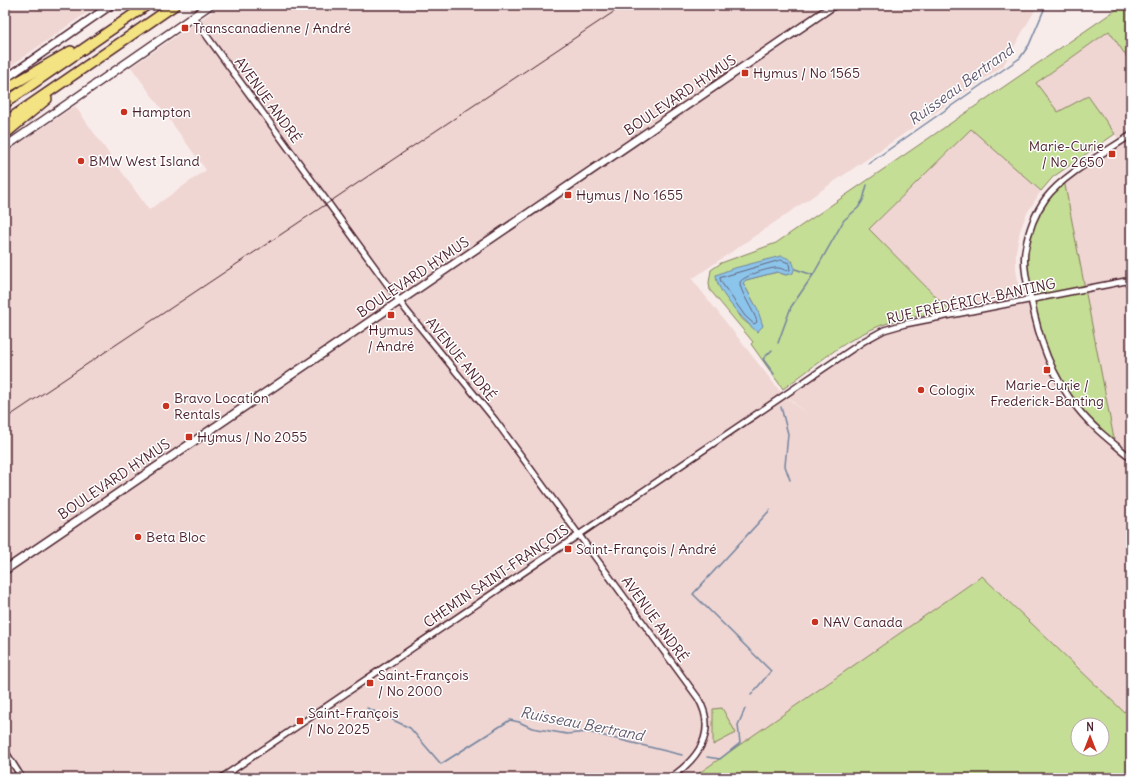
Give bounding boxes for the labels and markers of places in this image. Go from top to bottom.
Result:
place label: Transcanadienne / André [193,19,351,37]
marker: Transcanadienne / André [180,23,190,33]
place label: Hymus / No 1565 [753,64,860,82]
marker: Hymus / No 1565 [740,68,750,78]
place label: Hampton [132,103,191,121]
marker: Hampton [119,107,129,117]
place label: Marie-Curie / No 2650 [1029,137,1104,171]
marker: Marie-Curie / No 2650 [1107,149,1117,159]
place label: BMW West Island [89,152,200,170]
marker: BMW West Island [76,156,86,166]
place label: Hymus / No 1655 [576,186,683,204]
marker: Hymus / No 1655 [563,190,573,200]
marker: Hymus / André [386,310,396,320]
place label: Hymus / André [368,321,414,355]
marker: Marie-Curie / Frederick-Banting [1042,365,1052,375]
place label: Marie-Curie / Frederick-Banting [990,376,1104,410]
place label: Cologix [929,381,975,399]
marker: Cologix [916,385,926,395]
place label: Bravo Location Rentals [174,389,269,423]
marker: Bravo Location Rentals [161,401,171,411]
place label: Hymus / No 2055 [197,428,307,446]
marker: Hymus / No 2055 [184,432,194,442]
place label: Beta Bloc [146,528,206,546]
marker: Beta Bloc [133,532,143,542]
place label: Saint-François / André [576,540,717,558]
marker: Saint-François / André [563,544,573,554]
place label: NAV Canada [823,613,903,631]
marker: NAV Canada [810,617,820,627]
place label: Saint-François / No 2000 [378,666,469,700]
marker: Saint-François / No 2000 [365,678,375,688]
place label: Saint-François / No 2025 [308,704,399,738]
marker: Saint-François / No 2025 [295,716,305,726]

